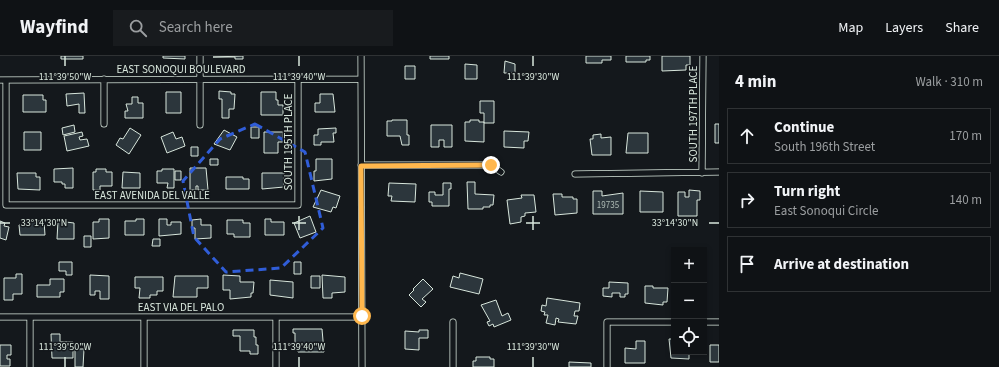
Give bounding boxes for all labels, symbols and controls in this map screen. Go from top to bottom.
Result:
search box [113,10,393,46]
text: Wayfind [20,14,89,41]
icon: search [127,17,149,39]
text: Search here [159,17,233,38]
text: Map [838,18,863,38]
text: Layers [885,18,923,38]
text: Share [945,18,979,38]
street label: EAST SONOQUI BOULEVARD [116,62,246,77]
street label: SOUTH 197TH PLACE [686,65,701,162]
text: 111°39'50"W [39,70,91,84]
text: 111°39'40"W [273,70,325,84]
text: 111°39'30"W [507,70,559,84]
text: 4 min [735,70,776,94]
text: Walk · 310 m [915,73,983,91]
street label: SOUTH 195TH PLACE [281,93,296,190]
text: Continue [774,117,834,138]
icon: ahead [736,125,758,147]
text: 170 m [949,127,982,145]
text: South 196th Street [774,138,875,156]
route end [482,156,500,174]
text: Turn right [774,181,840,202]
street label: EAST AVENIDA DEL VALLE [94,188,210,203]
icon: right [736,189,758,211]
text: 140 m [949,191,982,209]
house number: 19735 [597,199,620,212]
text: East Sonoqui Circle [774,202,879,220]
text: 33°14'30"N [21,216,67,230]
text: 33°14'30"N [652,216,698,230]
map controls [671,247,707,355]
button: + [671,247,707,283]
icon: arrive [736,253,758,275]
text: Arrive at destination [774,254,909,275]
button: − [671,283,707,319]
street label: EAST VIA DEL PALO [138,300,224,315]
route start [353,307,371,325]
button: locate [671,319,707,355]
text: 111°39'50"W [39,340,91,354]
text: 111°39'40"W [273,340,325,354]
text: 111°39'30"W [507,340,559,354]

